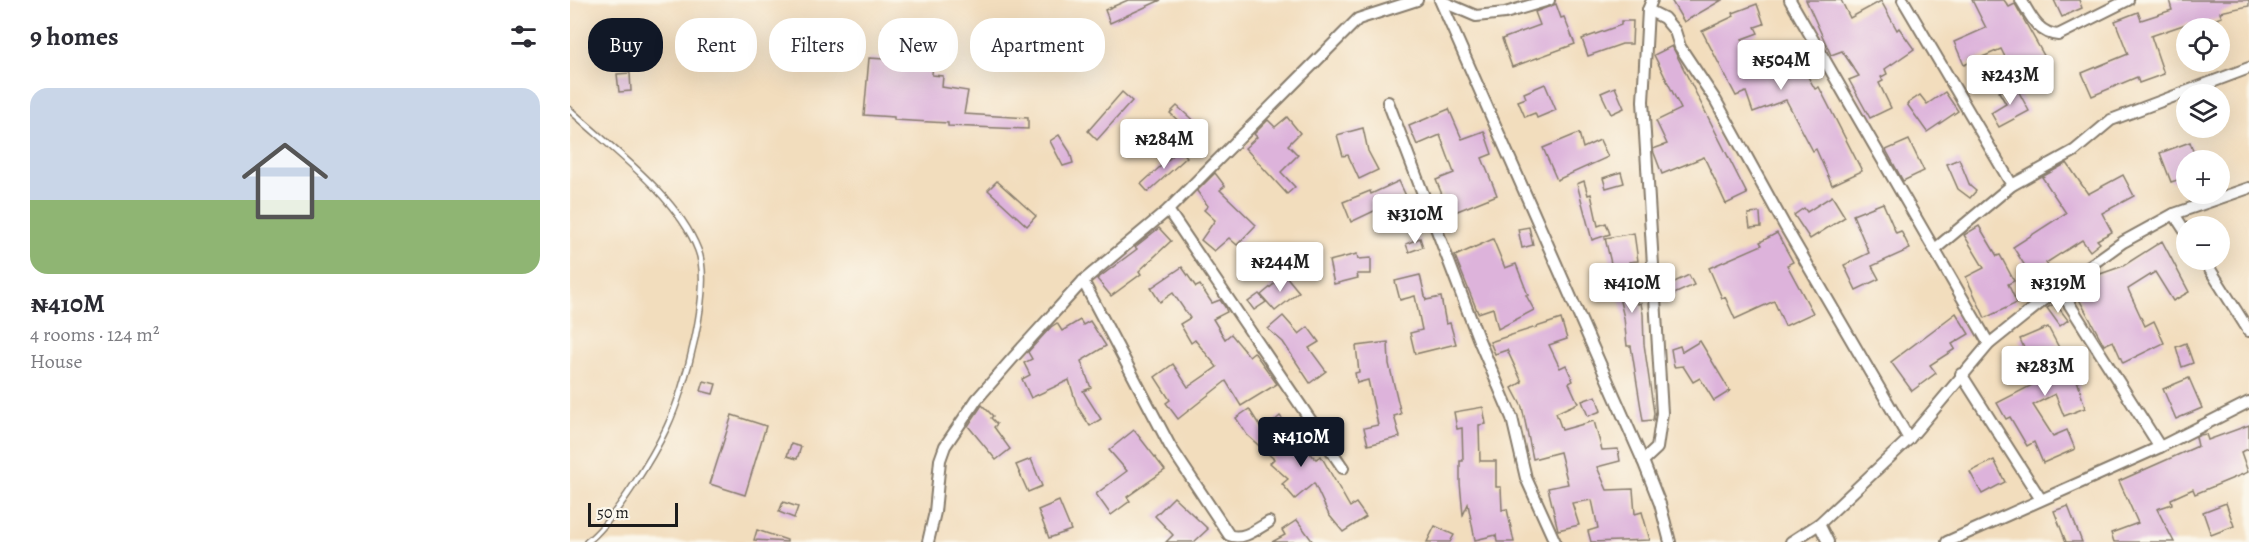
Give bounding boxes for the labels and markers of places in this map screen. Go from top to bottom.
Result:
pin: ₦504M [1739,40,1823,91]
pin: ₦243M [1968,55,2052,106]
pin: ₦284M [1122,119,1206,170]
pin: ₦310M [1373,194,1457,245]
pin: ₦244M [1238,242,1322,293]
pin: ₦410M [1590,263,1674,314]
pin: ₦319M [2016,263,2100,314]
pin: ₦283M [2003,346,2087,397]
pin: ₦410M [1259,417,1343,468]

